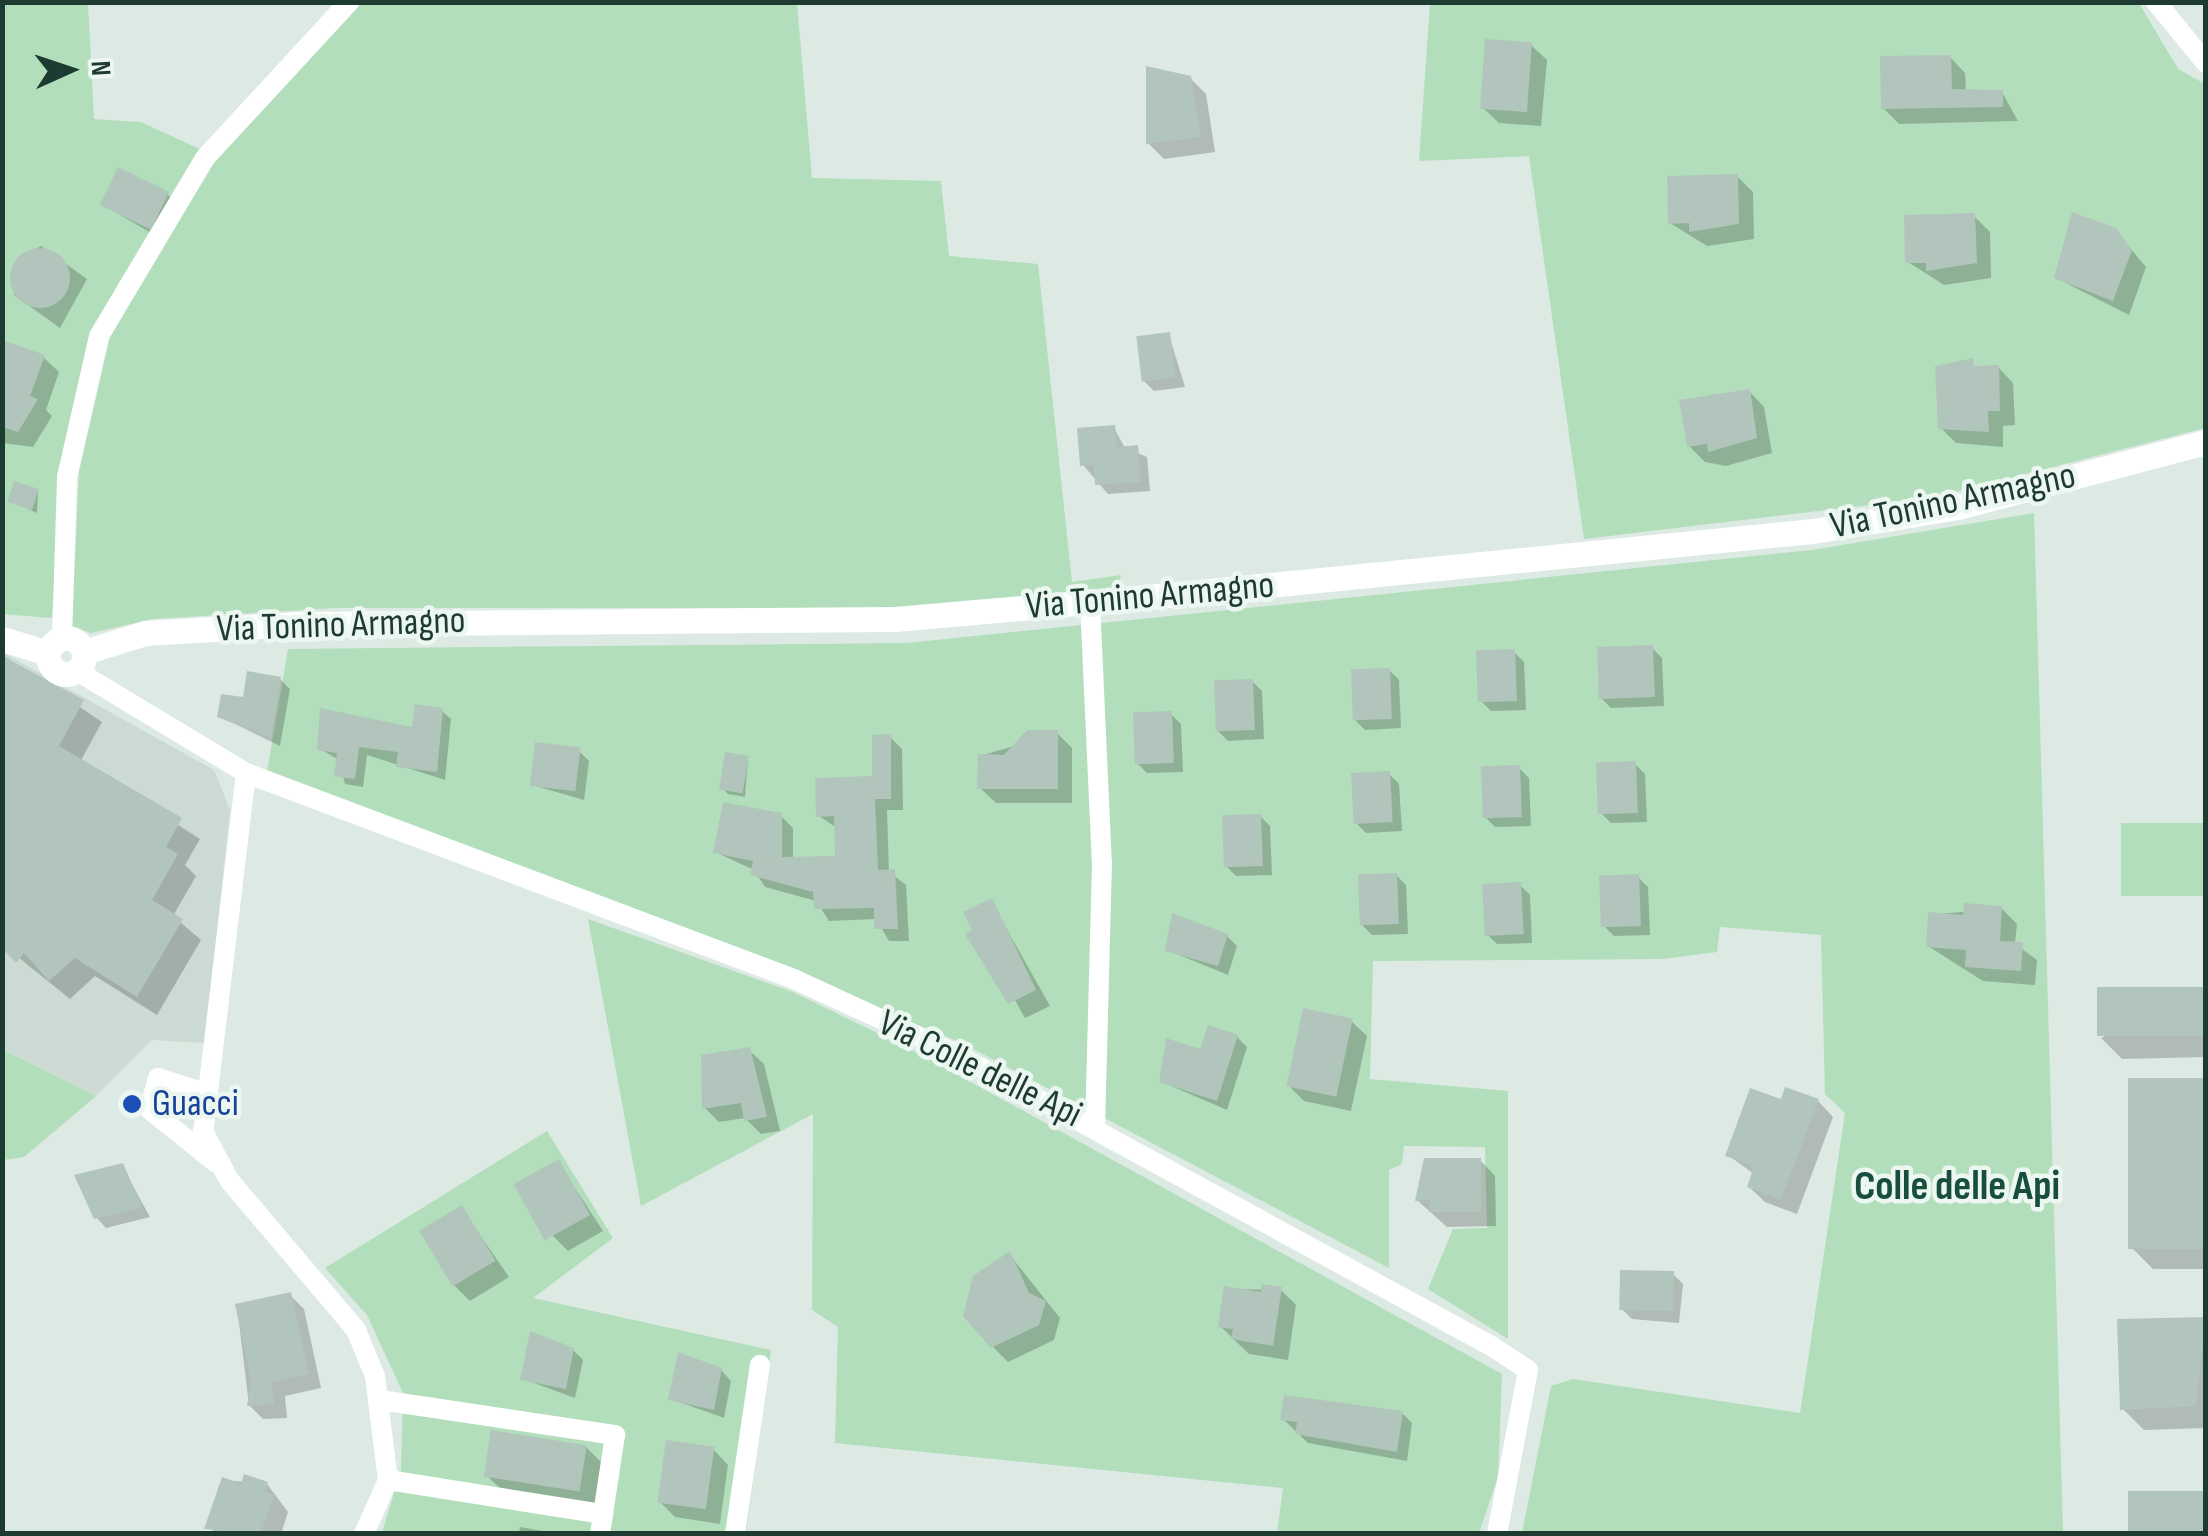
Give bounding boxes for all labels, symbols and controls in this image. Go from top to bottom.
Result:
north arrow [20,20,120,120]
text: N [84,60,117,77]
street label: Via Tonino Armagno [1826,453,2080,549]
street label: Via Tonino Armagno [1024,562,1276,630]
street label: Via Tonino Armagno [216,598,466,652]
street label: Via Colle delle Api [871,1000,1089,1138]
place label: Guacci [152,1081,239,1127]
marker: Guacci [121,1093,143,1115]
district label: Colle delle Api [1854,1162,2060,1212]

